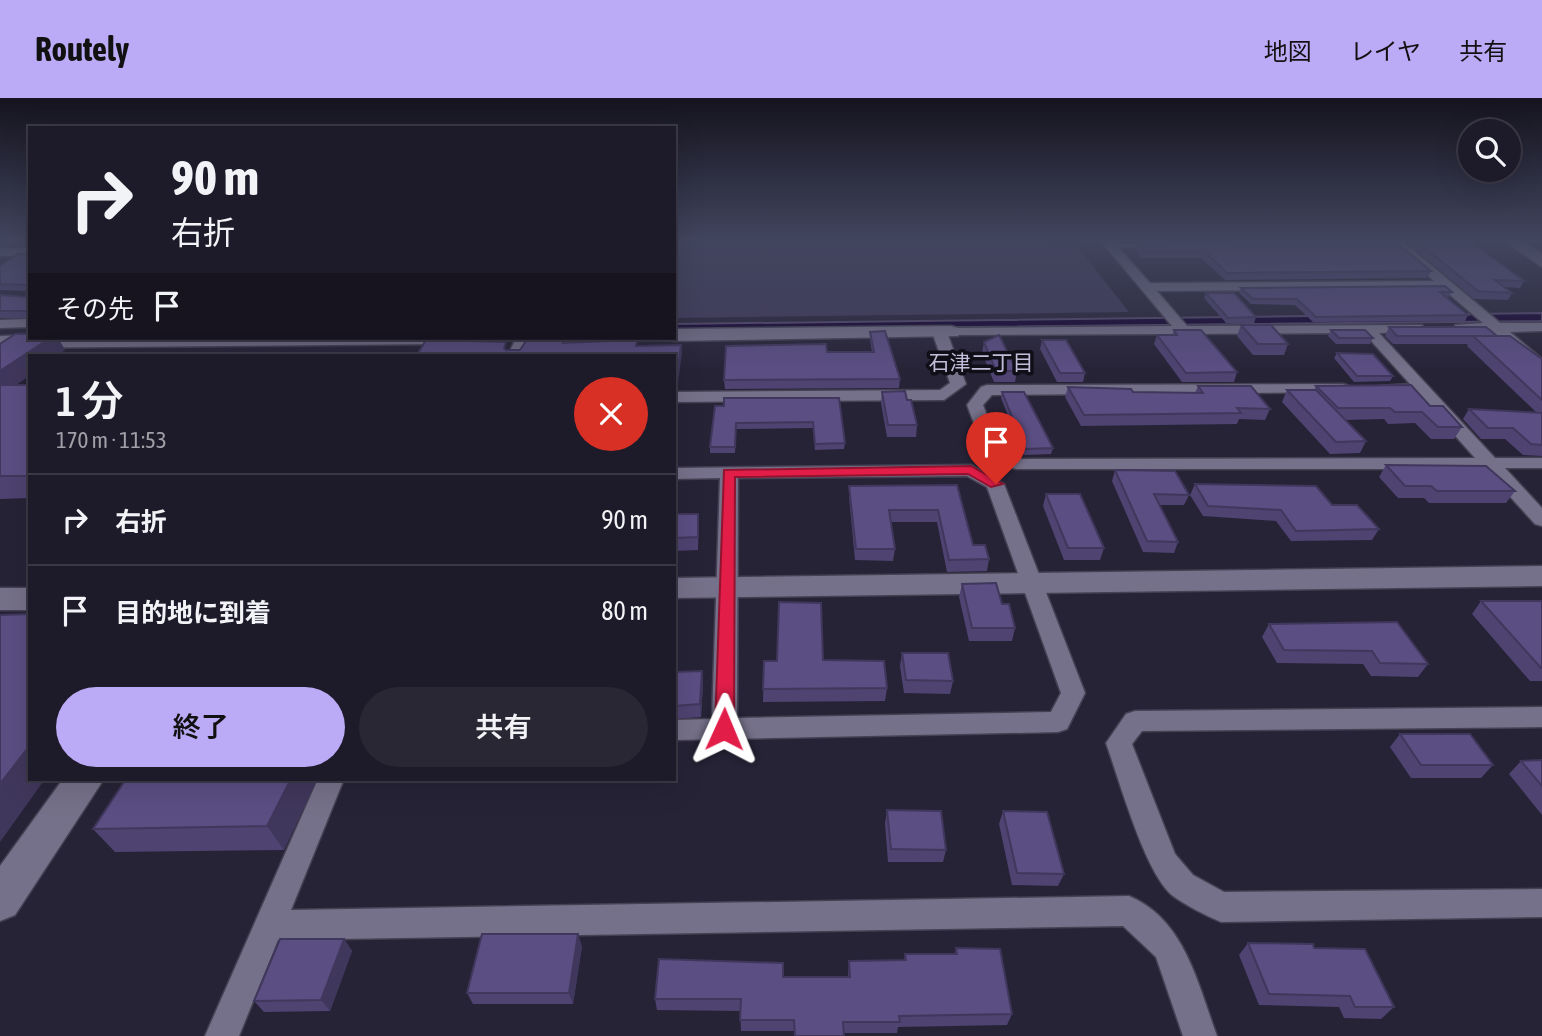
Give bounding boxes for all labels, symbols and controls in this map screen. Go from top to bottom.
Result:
text: Routely [35,30,129,68]
text: 地図 [1264,38,1312,65]
text: レイヤ [1350,38,1421,65]
text: 共有 [1459,38,1507,65]
map controls [1458,119,1521,182]
button: search [1458,119,1521,182]
text: 90 m [171,149,259,205]
icon: right [56,154,147,245]
text: 右折 [171,214,235,251]
icon: arrive [148,287,186,325]
text: その先 [56,294,134,324]
district label: 石津二丁目 [929,350,1034,374]
text: 1 分 [56,377,124,425]
button: close [574,377,648,451]
pin [966,412,1026,484]
icon: arrive [977,423,1015,461]
text: 170 m · 11:53 [56,427,167,453]
icon: right [56,501,94,539]
text: 90 m [601,505,648,535]
text: 右折 [115,507,167,537]
icon: arrive [56,592,94,630]
text: 80 m [601,596,648,626]
text: 目的地に到着 [115,598,271,628]
button: 終了 [56,687,345,767]
button: 共有 [359,687,648,767]
position arrow [687,692,761,766]

